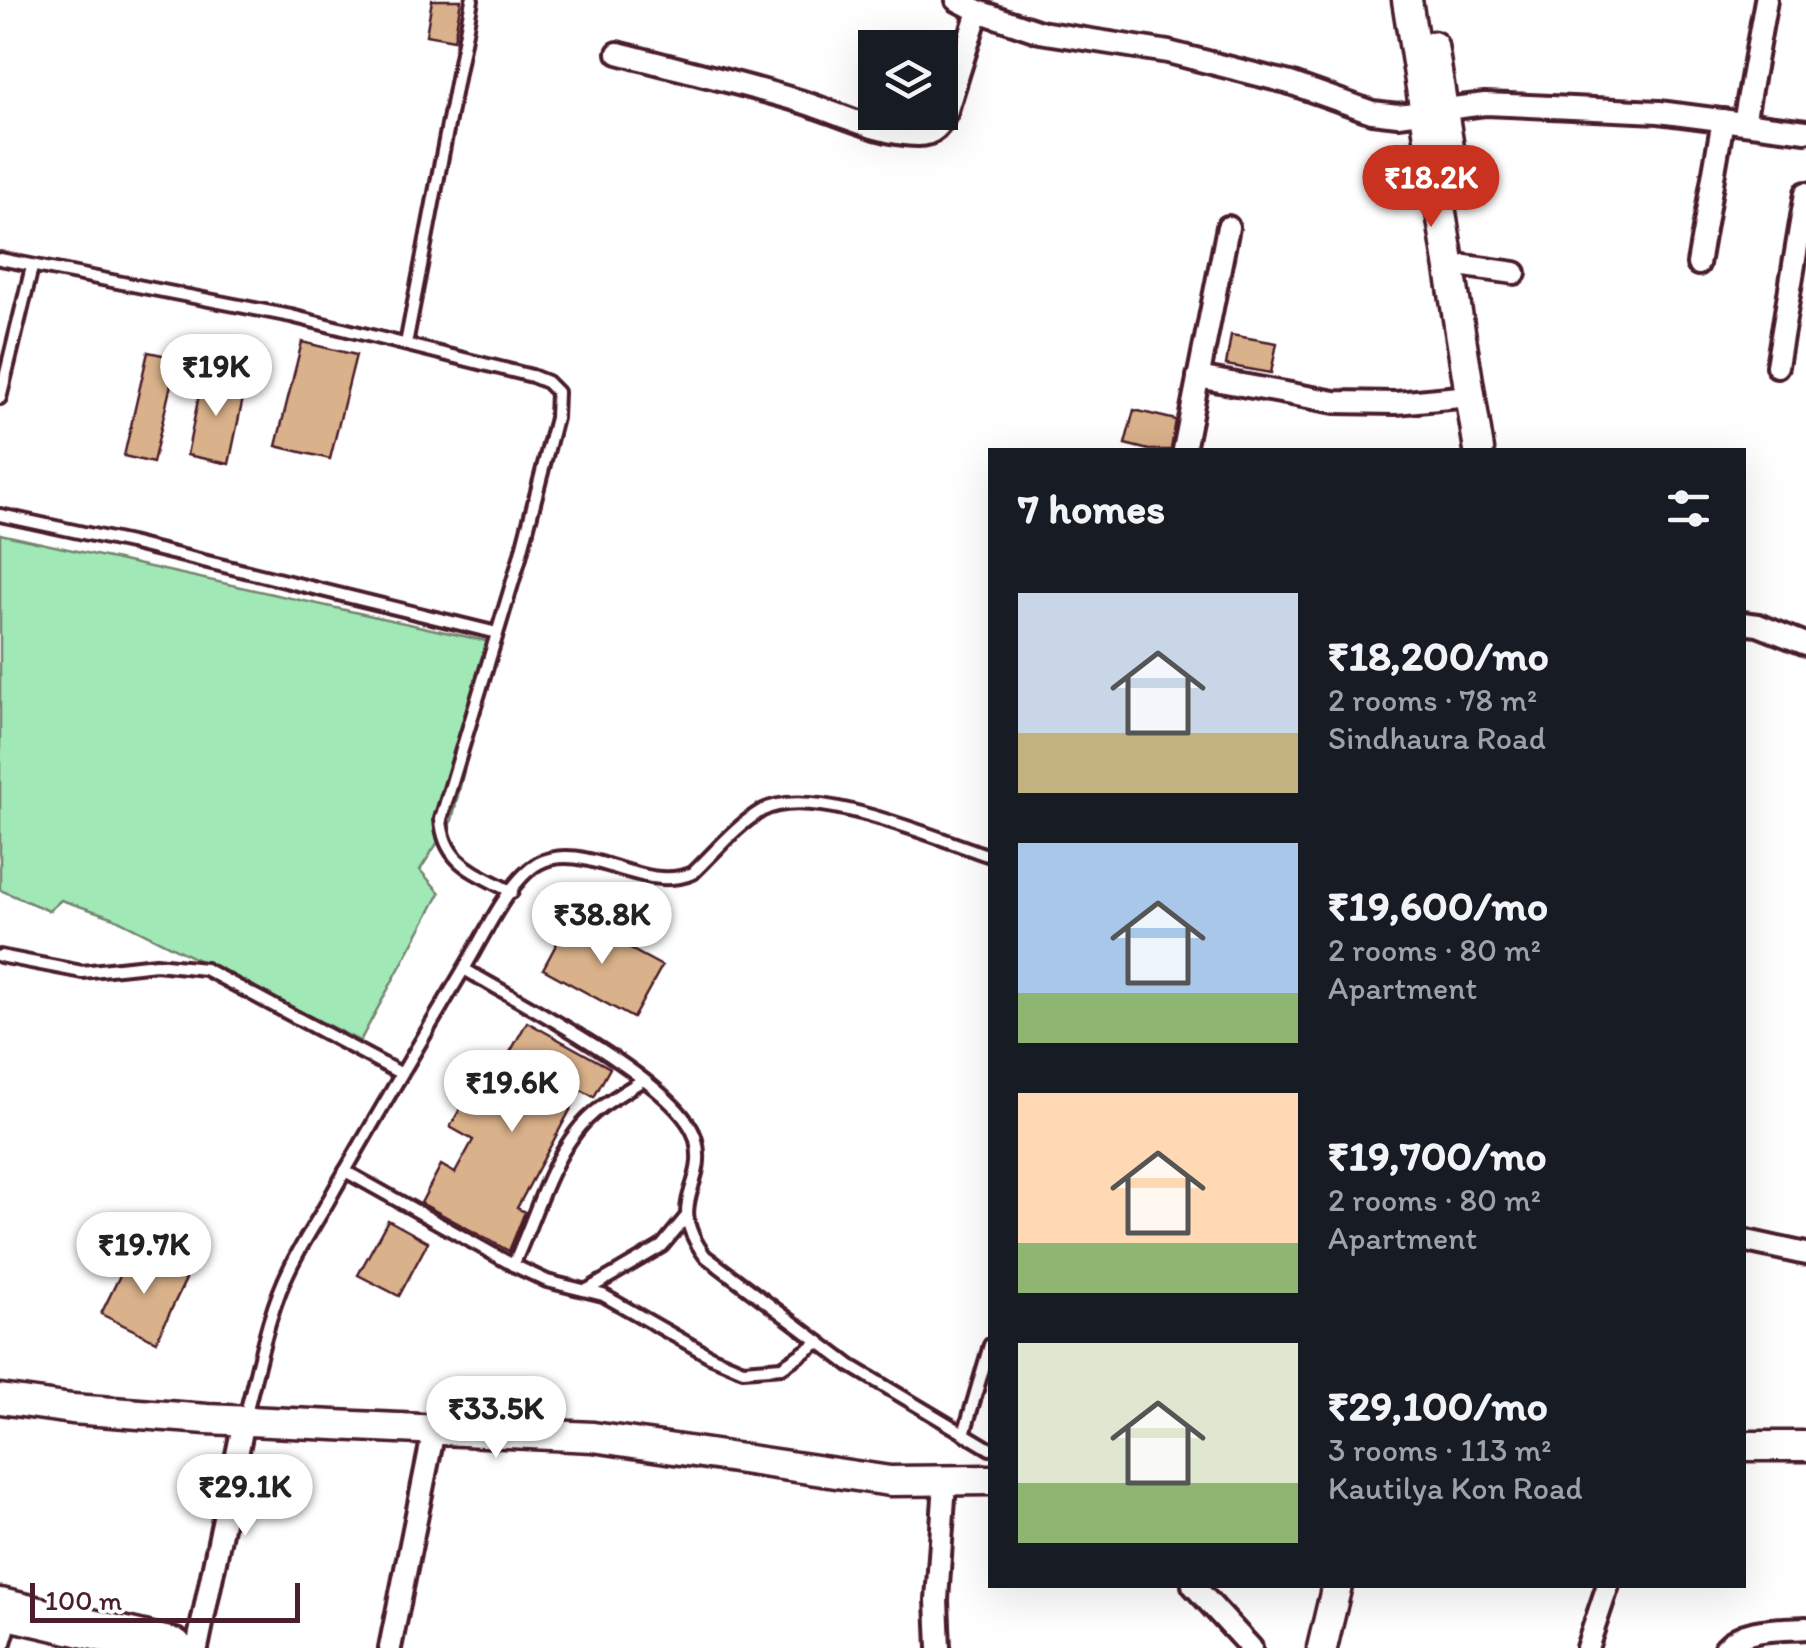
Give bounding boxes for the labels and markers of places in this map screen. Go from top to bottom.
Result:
pin: ₹18.2K [1350,145,1512,230]
pin: ₹19K [157,334,275,419]
pin: ₹38.8K [521,882,683,967]
pin: ₹19.6K [431,1050,593,1135]
pin: ₹19.7K [63,1212,225,1297]
pin: ₹33.5K [415,1376,577,1461]
pin: ₹29.1K [164,1454,326,1539]

